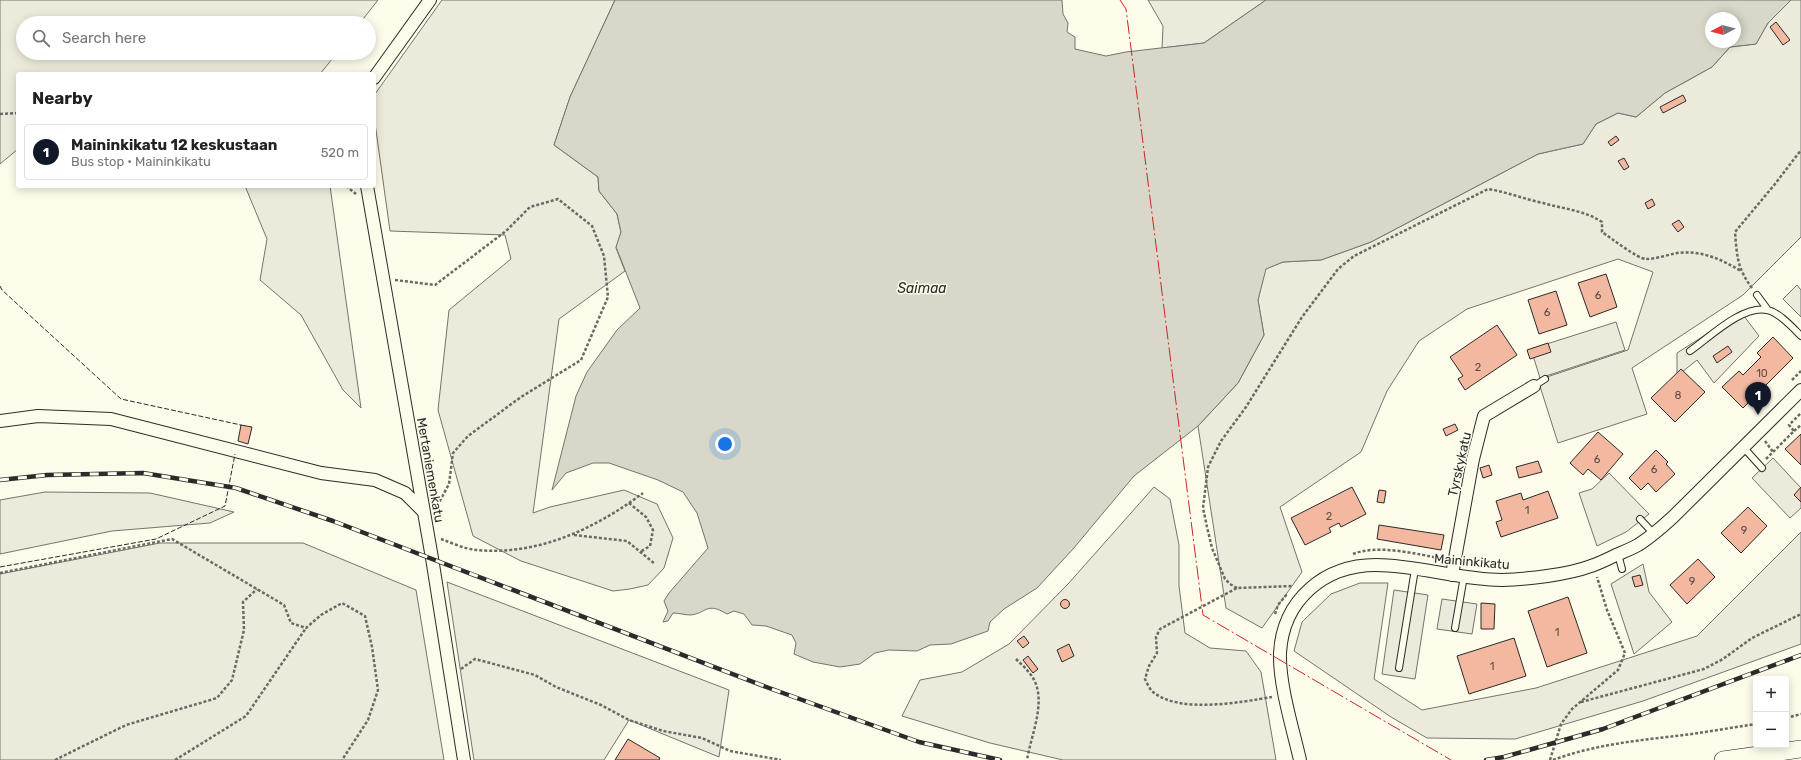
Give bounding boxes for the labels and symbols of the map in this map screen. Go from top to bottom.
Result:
north arrow [1705,12,1741,48]
water label: Saimaa [897,280,947,297]
house number: 6 [1595,289,1602,302]
house number: 6 [1544,306,1551,319]
house number: 2 [1475,361,1481,374]
house number: 10 [1756,367,1768,380]
pin: 1 [1745,382,1771,415]
house number: 8 [1675,389,1682,402]
street label: Mertaniemenkatu [414,416,447,524]
street label: Tyrskykatu [1445,430,1474,498]
your location [715,434,735,454]
house number: 6 [1594,453,1601,466]
house number: 6 [1651,463,1658,476]
house number: 1 [1525,504,1529,517]
house number: 2 [1326,510,1332,523]
house number: 9 [1741,524,1747,537]
street label: Maininkikatu [1433,551,1510,572]
house number: 9 [1689,575,1695,588]
house number: 1 [1555,626,1559,639]
house number: 1 [1490,660,1494,673]

